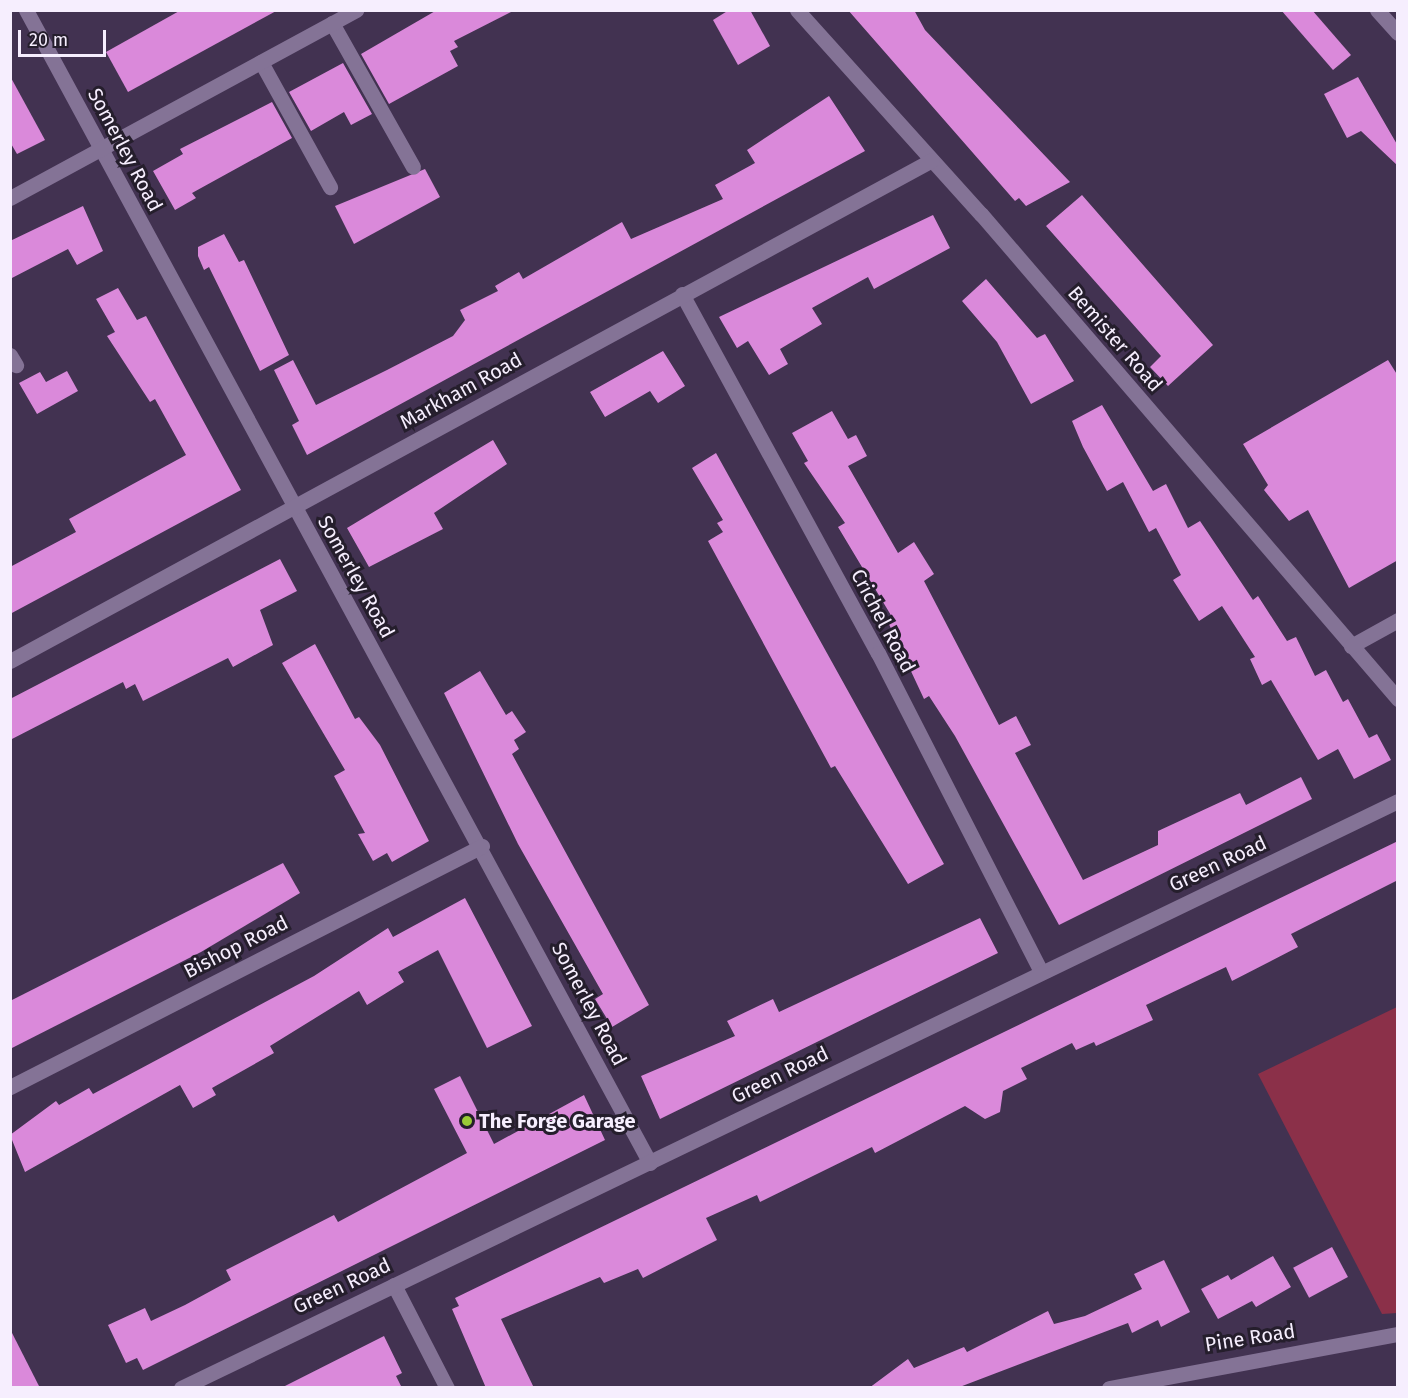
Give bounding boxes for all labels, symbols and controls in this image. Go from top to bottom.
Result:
scale bar [21,18,110,56]
text: 20 m [29,29,68,51]
street label: Somerley Road [82,84,168,216]
street label: Bemister Road [1063,281,1167,397]
street label: Markham Road [396,348,526,434]
street label: Somerley Road [312,512,400,642]
street label: Crichel Road [846,565,920,677]
street label: Green Road [1165,831,1271,897]
street label: Bishop Road [180,910,292,984]
street label: Somerley Road [546,938,632,1070]
street label: Green Road [728,1041,832,1109]
place label: The Forge Garage [479,1109,636,1133]
marker: The Forge Garage [460,1114,474,1128]
street label: Green Road [289,1253,395,1319]
street label: Pine Road [1203,1319,1297,1357]

